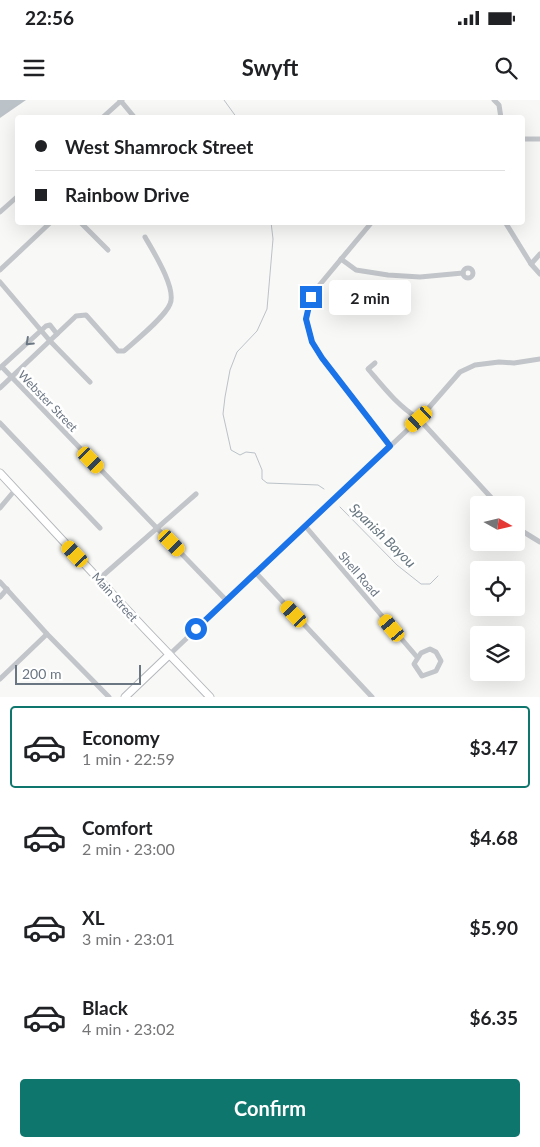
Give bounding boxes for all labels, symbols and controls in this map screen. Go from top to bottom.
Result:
text: 22:56 [25,6,74,29]
icon: menu [20,54,48,82]
text: Swyft [242,54,298,81]
icon: search [492,54,520,82]
text: West Shamrock Street [65,135,253,158]
text: Rainbow Drive [65,183,189,206]
callout: 2 min [328,280,411,314]
route end [300,286,322,308]
text: 2 min [350,288,390,307]
one-way arrow [25,336,34,345]
street label: Webster Street [15,367,81,435]
car [402,403,435,435]
car [75,444,106,476]
north arrow [470,496,525,551]
map controls [470,496,525,681]
water label: Spanish Bayou [346,499,420,571]
car [156,527,187,559]
car [59,538,90,570]
street label: Shell Road [335,548,383,600]
button: locate [470,561,525,616]
street label: Main Street [89,569,142,625]
car [278,598,309,630]
car [376,612,407,644]
route start [185,618,207,640]
button: layers [470,626,525,681]
scale bar [15,662,141,685]
text: 200 m [22,665,61,682]
icon: car [22,725,67,770]
text: Economy [82,726,160,749]
text: $3.47 [469,736,518,759]
text: 1 min · 22:59 [82,749,175,768]
icon: car [22,815,67,860]
text: Comfort [82,816,153,839]
text: $4.68 [469,826,518,849]
text: 2 min · 23:00 [82,839,175,858]
icon: car [22,905,67,950]
text: XL [82,906,105,929]
text: $5.90 [469,916,518,939]
text: 3 min · 23:01 [82,929,175,948]
icon: car [22,995,67,1040]
text: Black [82,996,128,1019]
text: $6.35 [469,1006,518,1029]
text: 4 min · 23:02 [82,1019,175,1038]
button: Confirm [20,1079,520,1137]

